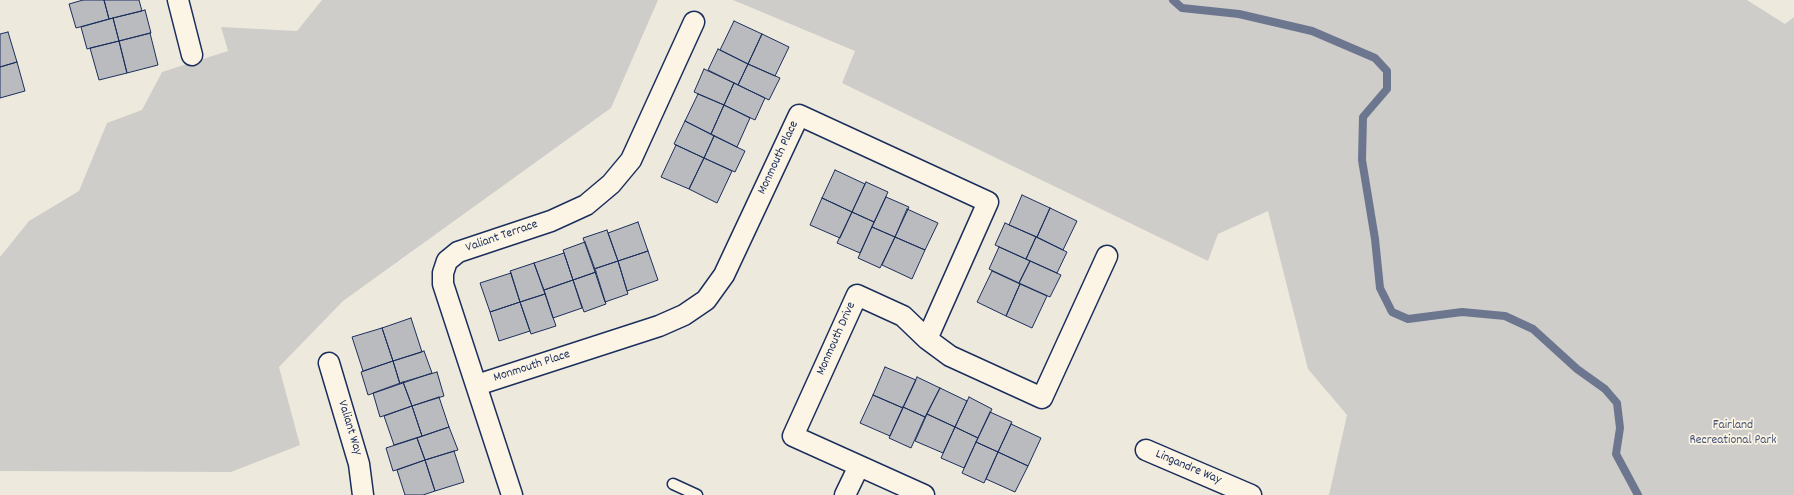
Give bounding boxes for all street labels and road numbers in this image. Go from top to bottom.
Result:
street label: Monmouth Place [755,119,803,197]
street label: Valiant Terrace [464,217,540,257]
street label: Monmouth Drive [814,300,860,378]
street label: Monmouth Place [492,347,572,387]
street label: Valiant Way [333,399,365,457]
street label: Lingandre Way [1153,447,1223,489]

